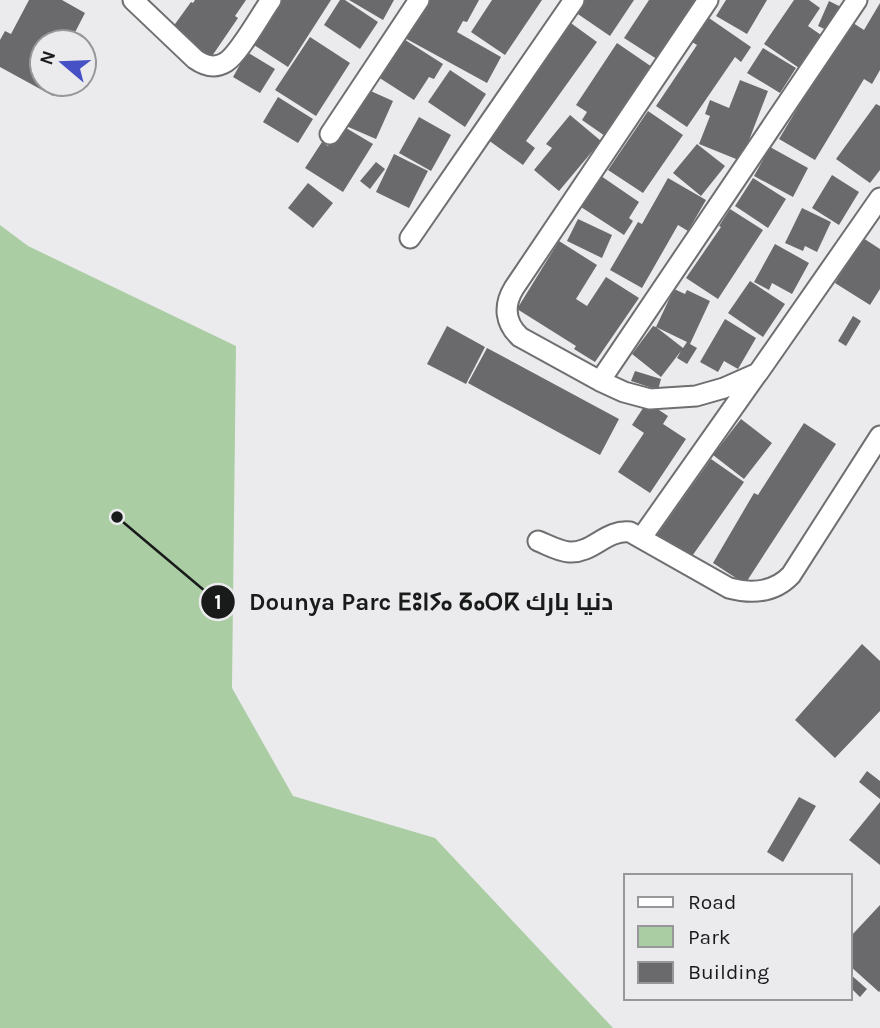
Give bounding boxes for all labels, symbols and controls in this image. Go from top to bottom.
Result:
north arrow [28,28,98,98]
text: N [35,48,60,68]
callout: Dounya Parc ⴹⵓⵏⵢⴰ ⵒⴰⵔⴽ دنيا بارك [200,579,627,624]
text: Dounya Parc ⴹⵓⵏⵢⴰ ⵒⴰⵔⴽ دنيا بارك [249,588,613,616]
text: 1 [214,590,222,614]
legend [624,874,852,1000]
text: Road [688,890,736,914]
text: Park [688,925,731,949]
text: Building [688,960,769,984]

